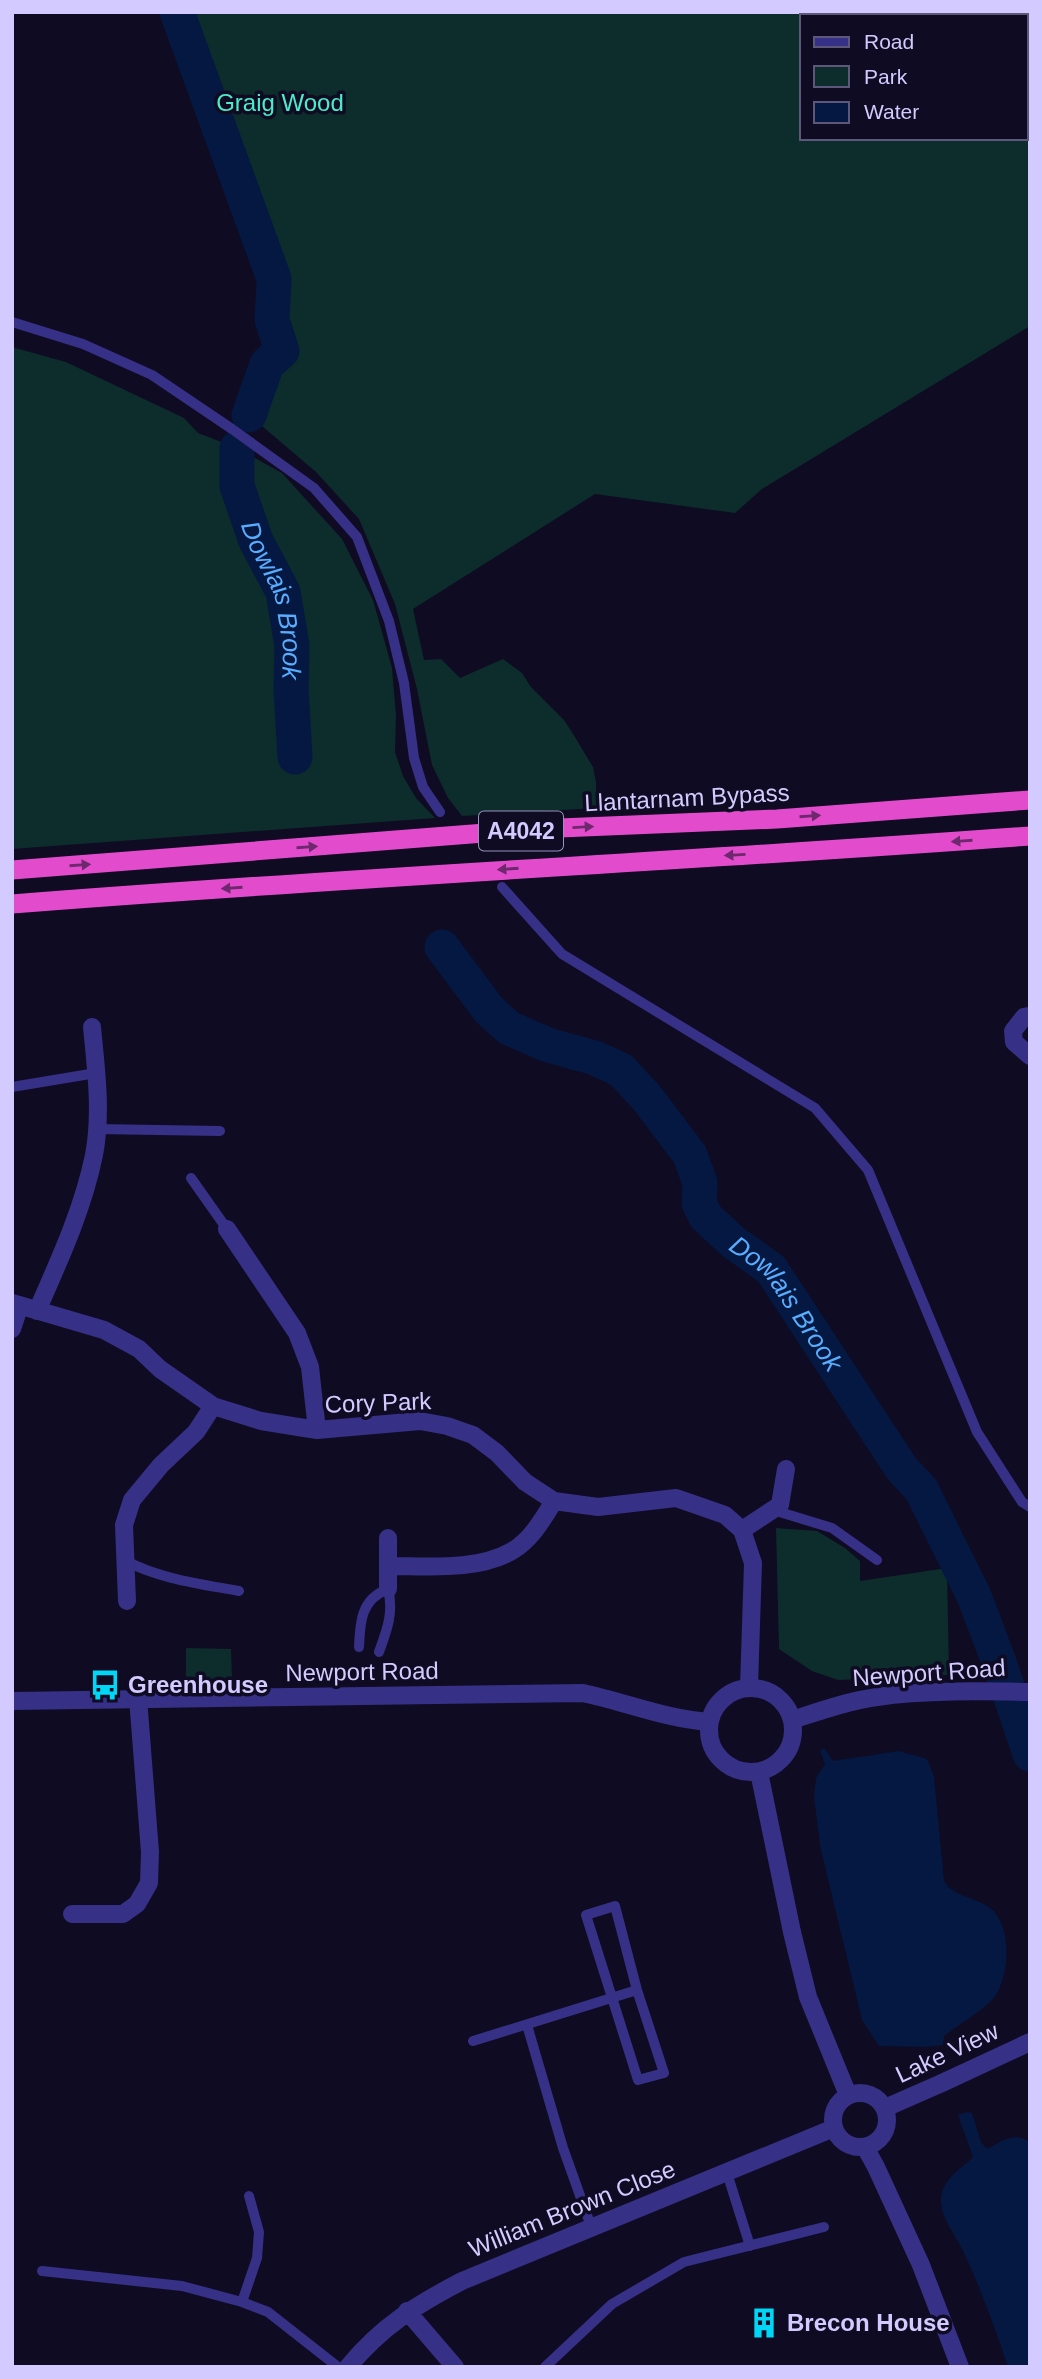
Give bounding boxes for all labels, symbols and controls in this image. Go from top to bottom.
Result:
legend [800,14,1028,140]
text: Road [864,30,914,53]
text: Park [864,65,908,88]
park label: Graig Wood [216,89,344,116]
text: Water [864,100,919,123]
water label: Dowlais Brook [235,517,308,682]
street label: Llantarnam Bypass [584,779,790,816]
one-way arrow [799,810,821,821]
road number: A4042 [479,811,563,850]
one-way arrow [572,822,594,833]
one-way arrow [950,836,972,847]
one-way arrow [296,841,318,852]
one-way arrow [723,850,745,861]
one-way arrow [70,859,92,870]
one-way arrow [496,864,518,875]
one-way arrow [221,883,243,894]
water label: Dowlais Brook [724,1230,850,1379]
street label: Cory Park [324,1387,433,1418]
street label: Newport Road [851,1654,1006,1691]
street label: Newport Road [285,1657,439,1686]
bus stop icon: Greenhouse [88,1668,122,1702]
place label: Greenhouse [128,1671,268,1698]
street label: Lake View [891,2017,1003,2088]
street label: William Brown Close [465,2155,679,2262]
building icon: Brecon House [747,2306,781,2340]
place label: Brecon House [787,2309,950,2336]

